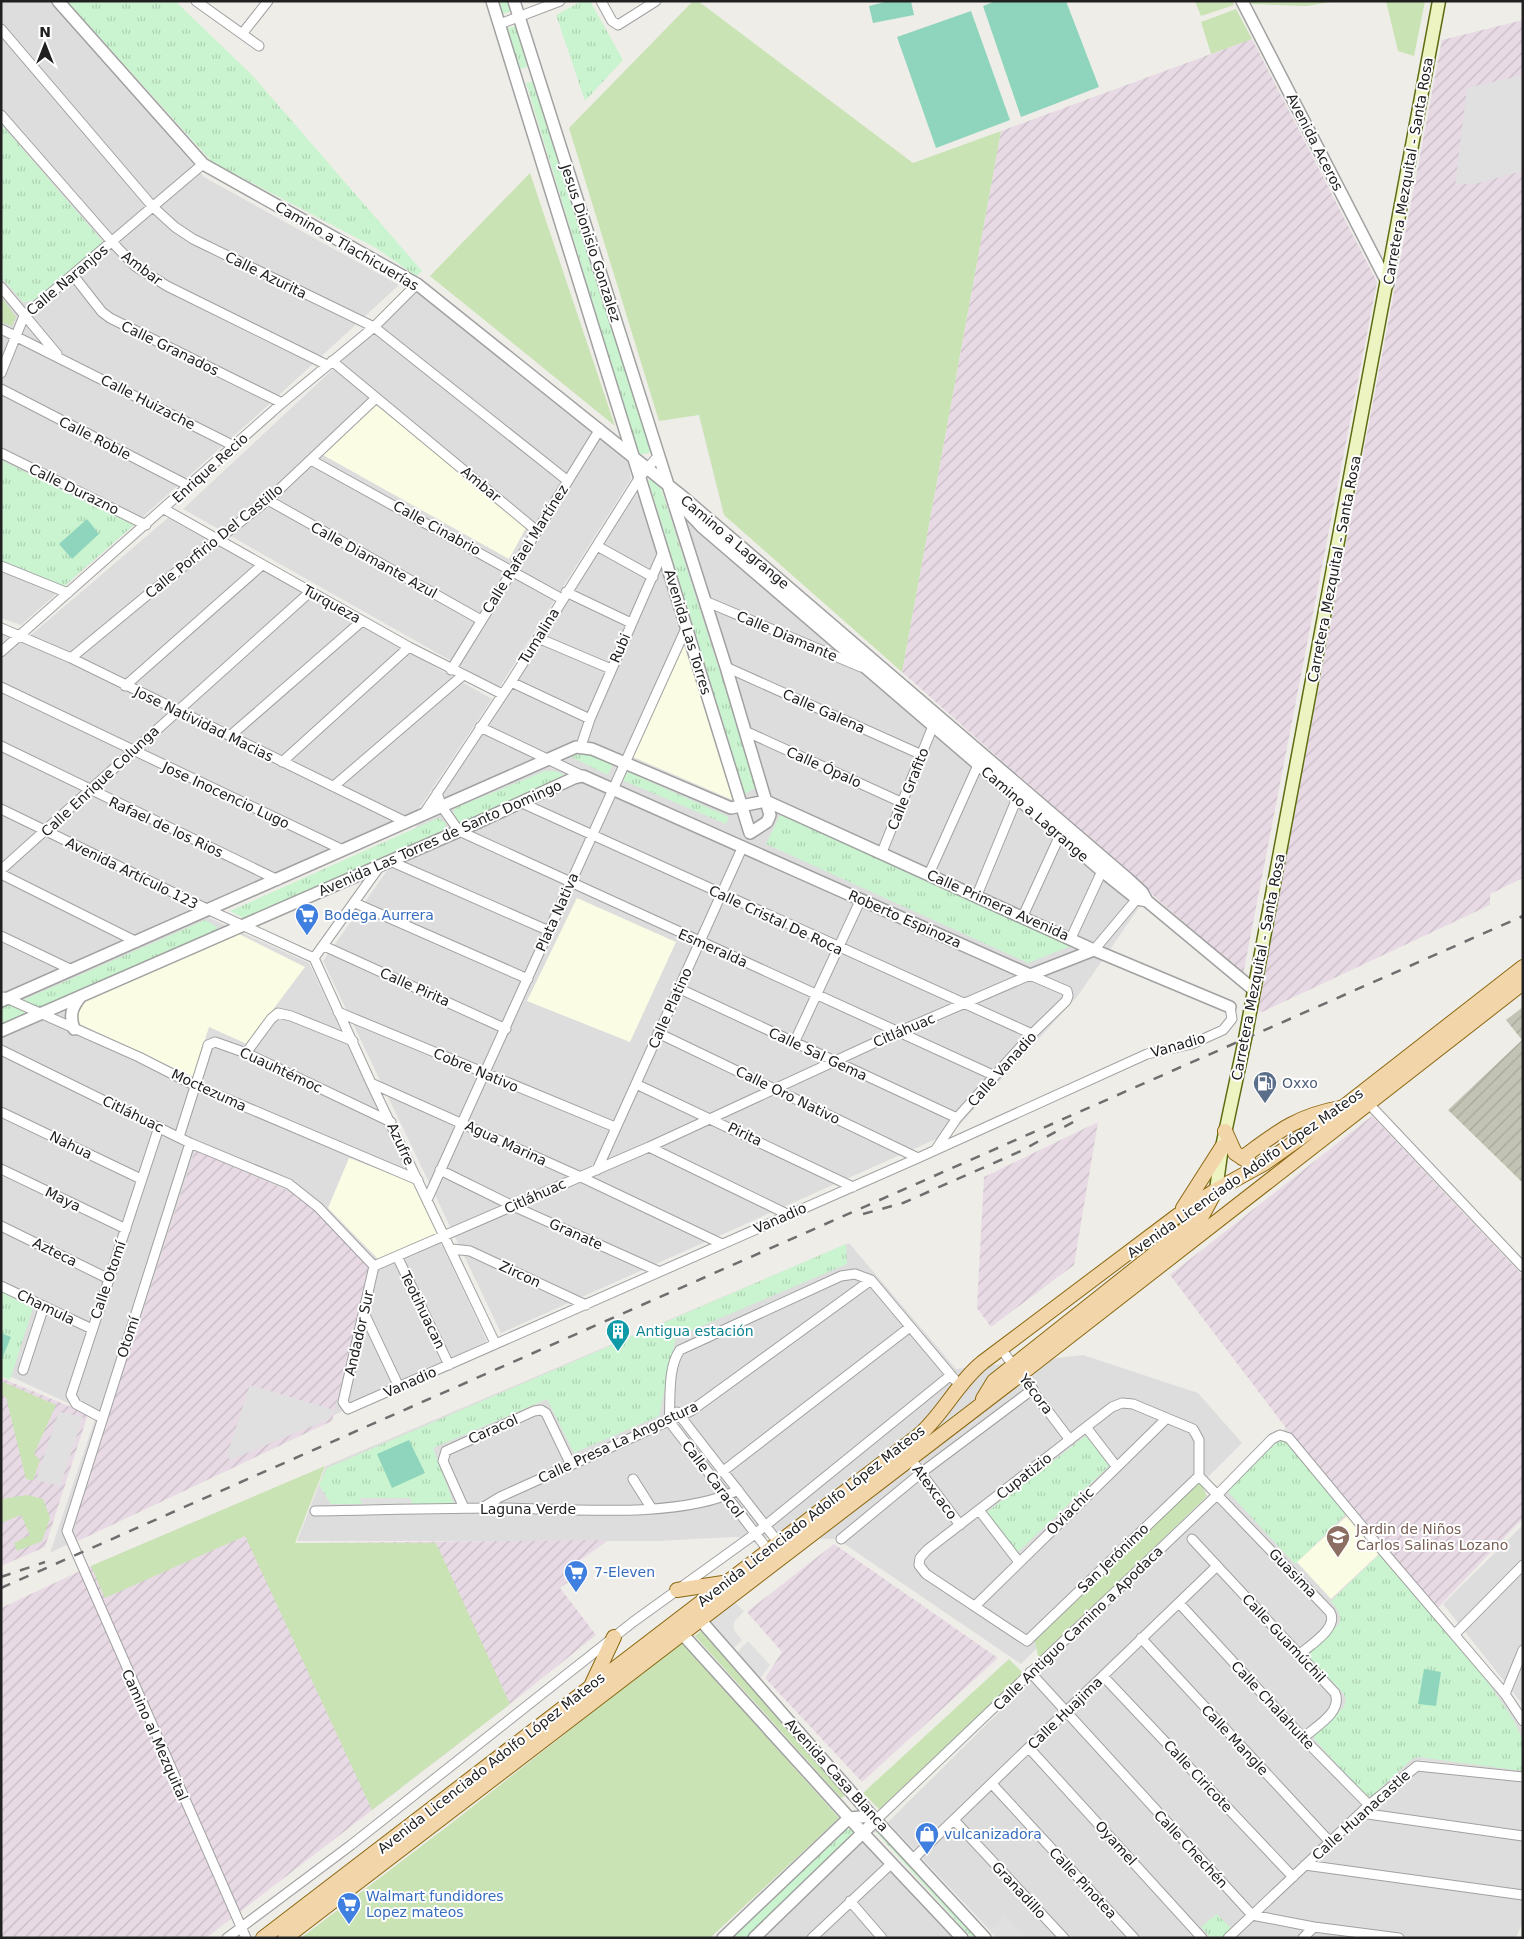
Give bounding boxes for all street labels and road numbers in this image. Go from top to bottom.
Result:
street label: Carretera Mezquital - Santa Rosa [1380,56,1436,286]
street label: Avenida Aceros [1284,91,1346,193]
street label: Jesus Dionisio Gonzalez [558,161,624,324]
street label: Camino a Tlachicuerías [272,198,422,294]
street label: Calle Naranjos [23,241,111,319]
street label: Ambar [119,248,166,289]
street label: Calle Azurita [223,248,309,302]
street label: Calle Granados [119,317,221,379]
street label: Calle Huizache [98,371,198,433]
street label: Calle Roble [57,413,133,463]
street label: Enrique Recio [169,430,251,506]
street label: Carretera Mezquital - Santa Rosa [1304,454,1364,684]
street label: Calle Durazno [26,460,122,518]
street label: Ambar [458,463,504,505]
street label: Calle Porfirio Del Castillo [142,481,286,601]
street label: Calle Rafael Martínez [479,482,571,616]
street label: Camino a Lagrange [677,492,793,592]
street label: Calle Cinabrio [391,497,483,559]
street label: Calle Diamante Azul [308,519,440,601]
street label: Avenida Las Torres [661,567,715,697]
street label: Turqueza [300,581,363,626]
street label: Tumalina [515,605,562,668]
street label: Calle Diamante [734,608,840,664]
street label: Rubi [607,631,633,665]
street label: Jose Natividad Macias [131,683,276,765]
street label: Calle Galena [780,686,868,736]
street label: Calle Enrique Colunga [38,722,162,840]
street label: Calle Ópalo [784,742,864,791]
street label: Calle Grafito [884,746,932,832]
street label: Jose Inocencio Lugo [159,758,292,831]
street label: Camino a Lagrange [978,763,1092,865]
street label: Avenida Las Torres de Santo Domingo [316,777,564,899]
street label: Rafael de los Rios [106,794,226,860]
street label: Avenida Artículo 123 [63,834,201,912]
street label: Carretera Mezquital - Santa Rosa [1228,852,1288,1082]
street label: Calle Primera Avenida [924,866,1072,944]
street label: Plata Nativa [532,870,582,954]
street label: Calle Cristal De Roca [706,882,846,958]
street label: Roberto Espinoza [846,887,964,951]
street label: Esmeralda [676,926,750,970]
street label: Calle Pirita [378,964,452,1010]
street label: Calle Platino [645,965,695,1051]
street label: Citláhuac [871,1010,937,1050]
street label: Calle Sal Gema [766,1024,870,1084]
street label: Calle Vanadio [964,1028,1040,1110]
street label: Vanadio [1149,1030,1207,1060]
street label: Cuauhtémoc [237,1044,325,1096]
street label: Cobre Nativo [431,1045,521,1095]
street label: Calle Oro Nativo [733,1063,843,1127]
street label: Moctezuma [169,1066,249,1114]
street label: Avenida Licenciado Adolfo López Mateos [1124,1085,1366,1261]
street label: Citláhuac [100,1092,166,1136]
street label: Agua Marina [463,1117,549,1169]
street label: Pirita [725,1119,765,1149]
street label: Azufre [384,1120,418,1168]
street label: Nahua [47,1128,95,1162]
street label: Citláhuac [502,1175,568,1217]
street label: Maya [43,1184,83,1214]
street label: Vanadio [751,1199,809,1237]
street label: Granate [547,1215,605,1253]
street label: Azteca [30,1234,80,1270]
street label: Calle Otomí [87,1238,129,1321]
street label: Zircon [497,1257,543,1291]
street label: Teotihuacan [397,1268,449,1351]
street label: Chamula [15,1286,77,1328]
street label: Andador Sur [341,1289,377,1377]
street label: Otomí [114,1313,143,1360]
street label: Vanadio [381,1363,439,1401]
street label: Yécora [1015,1370,1056,1417]
street label: Calle Presa La Angostura [536,1398,700,1486]
street label: Caracol [466,1411,520,1447]
street label: Avenida Licenciado Adolfo López Mateos [694,1422,928,1610]
street label: Calle Caracol [679,1437,747,1521]
street label: Cupatizio [993,1450,1055,1502]
street label: Atexcaco [909,1462,961,1522]
street label: Oviachic [1043,1484,1097,1538]
street label: Laguna Verde [480,1501,576,1517]
street label: San Jerónimo [1074,1520,1152,1596]
street label: Calle Antiguo Camino a Apodaca [990,1543,1166,1713]
street label: Guasima [1266,1545,1320,1601]
street label: Calle Guamúchil [1239,1591,1329,1685]
street label: Calle Chalahuite [1228,1658,1318,1752]
street label: Camino al Mezquital [119,1667,191,1803]
street label: Avenida Licenciado Adolfo López Mateos [374,1669,608,1857]
street label: Calle Huajima [1024,1673,1106,1753]
street label: Calle Mangle [1198,1702,1272,1778]
street label: Avenida Casa Blanca [782,1715,892,1835]
street label: Calle Ciricote [1160,1737,1236,1815]
street label: Calle Huanacastle [1309,1767,1413,1863]
street label: Calle Chechén [1151,1807,1231,1891]
street label: Oyamel [1092,1818,1140,1868]
street label: Calle Pinotea [1046,1844,1120,1922]
street label: Granadillo [989,1858,1049,1922]

